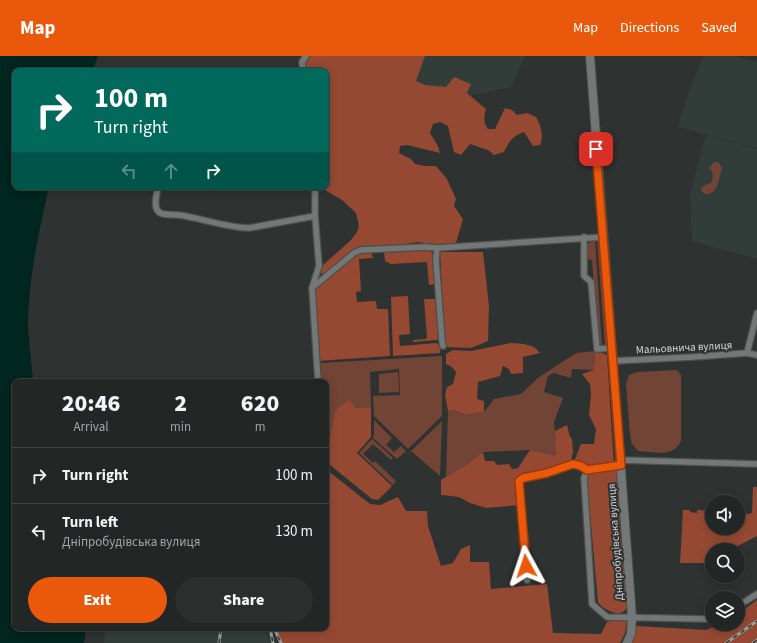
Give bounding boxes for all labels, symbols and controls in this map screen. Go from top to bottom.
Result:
text: Map [20,15,55,42]
text: Map [573,18,598,38]
text: Directions [620,18,679,38]
text: Saved [701,18,737,38]
text: 100 m [94,78,168,118]
icon: right [28,84,80,136]
text: Turn right [94,115,168,140]
pin [579,132,613,166]
icon: arrive [585,138,607,160]
icon: left [118,160,140,182]
icon: ahead [160,160,182,182]
icon: right [202,160,224,182]
street label: Мальовнича вулиця [635,337,733,358]
text: 20:46 [62,386,120,421]
text: 2 [174,386,187,421]
text: 620 [241,386,279,421]
text: Arrival [74,418,109,436]
text: min [170,418,191,436]
text: m [255,418,265,436]
icon: right [28,465,50,487]
text: Turn right [62,465,128,486]
text: 100 m [275,465,313,486]
street label: Дніпробудівська вулиця [604,483,627,601]
map controls [705,495,745,631]
button: sound [705,495,745,535]
text: Turn left [62,512,118,533]
icon: left [28,521,50,543]
text: 130 m [275,521,313,542]
text: Дніпробудівська вулиця [62,533,201,551]
button: search [705,543,745,583]
position arrow [505,545,547,587]
button: Exit [28,577,167,623]
button: Share [175,577,313,623]
button: layers [705,591,745,631]

